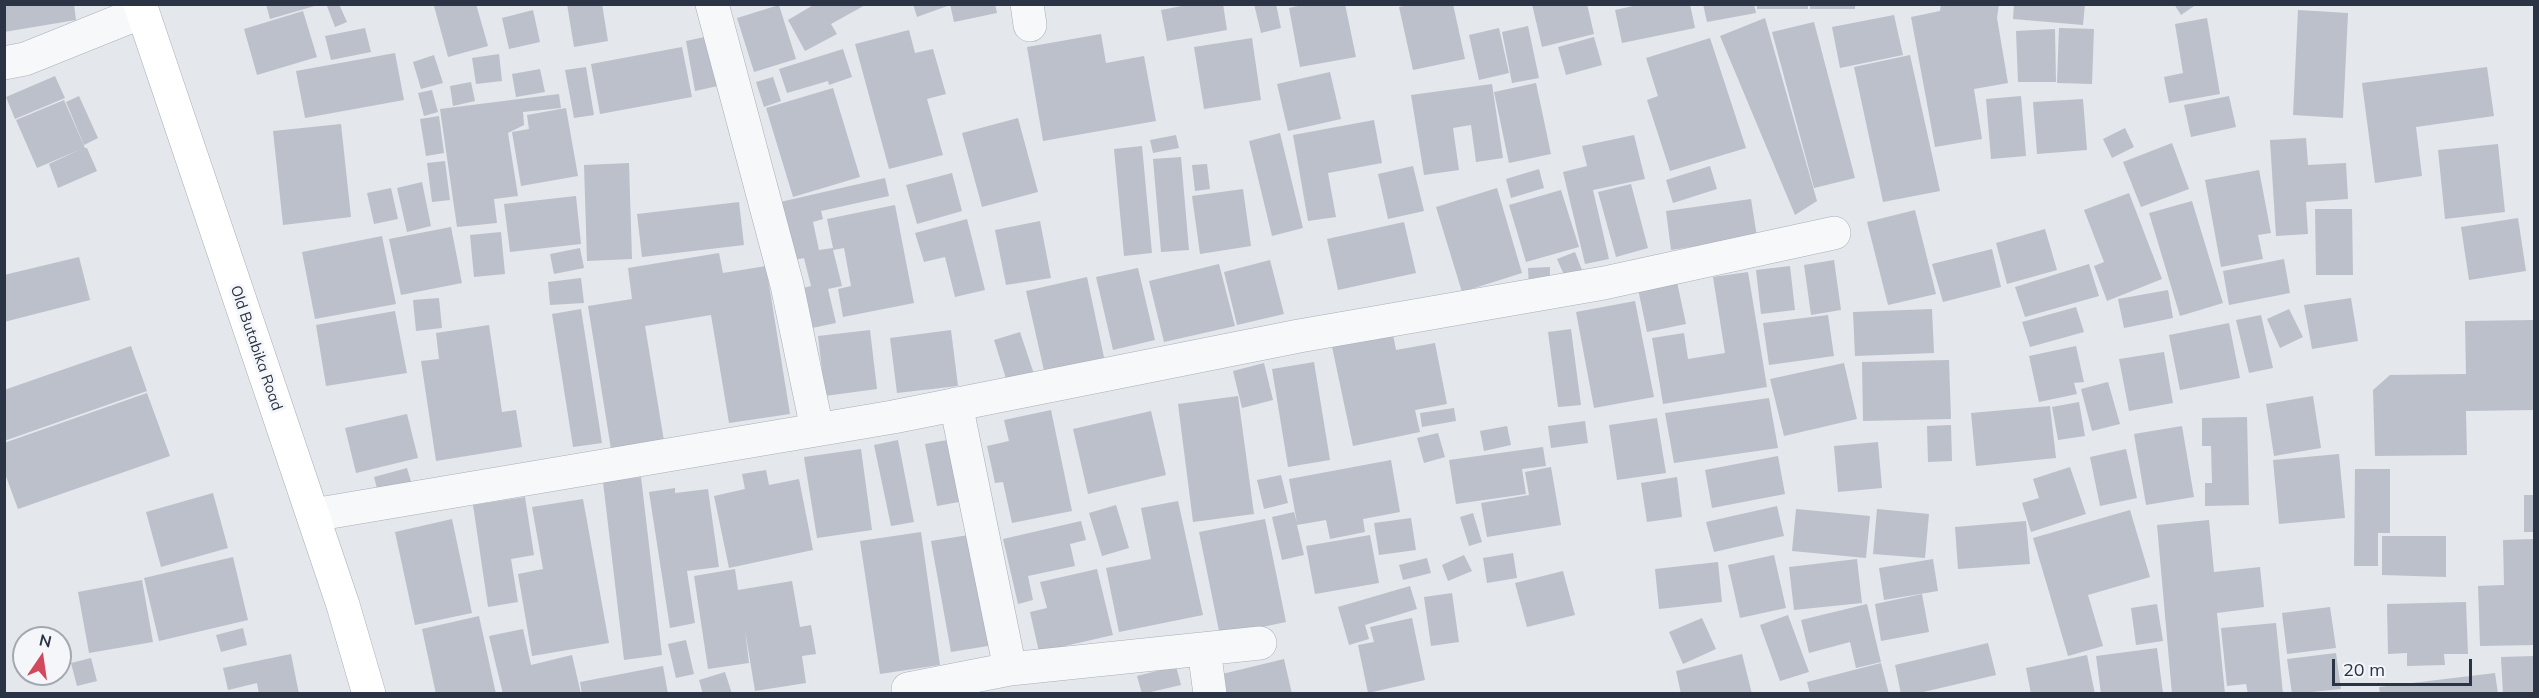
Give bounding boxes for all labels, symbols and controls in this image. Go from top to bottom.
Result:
street label: Old Butabika Road [226,283,286,413]
north arrow [12,626,72,686]
text: N [37,629,54,652]
scale bar [2335,647,2474,685]
text: 20 m [2343,658,2385,681]

